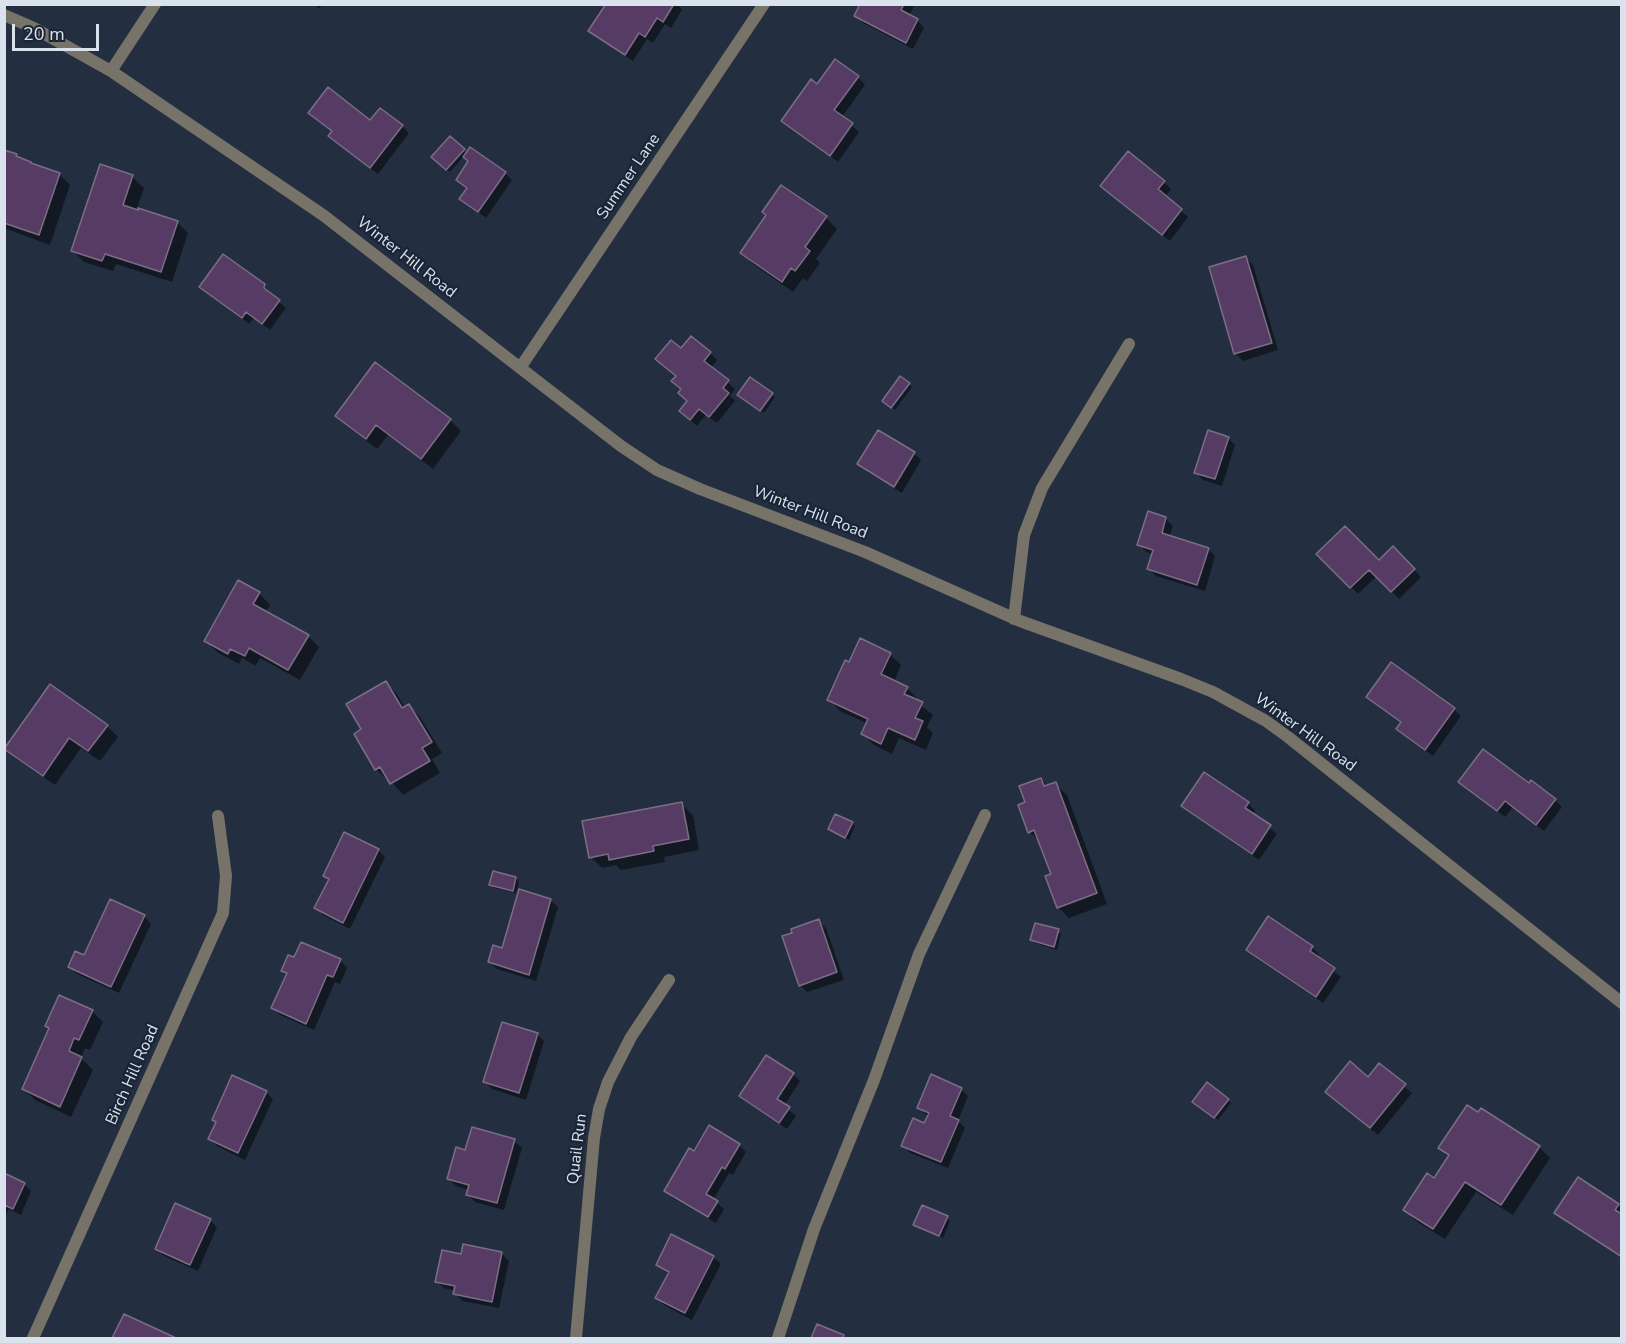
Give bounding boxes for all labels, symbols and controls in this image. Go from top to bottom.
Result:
scale bar [15,12,102,50]
text: 20 m [23,22,65,46]
street label: Summer Lane [593,130,665,224]
street label: Winter Hill Road [352,213,460,303]
street label: Winter Hill Road [750,482,870,544]
street label: Winter Hill Road [1250,690,1360,776]
street label: Birch Hill Road [102,1022,164,1128]
street label: Quail Run [564,1113,592,1185]

